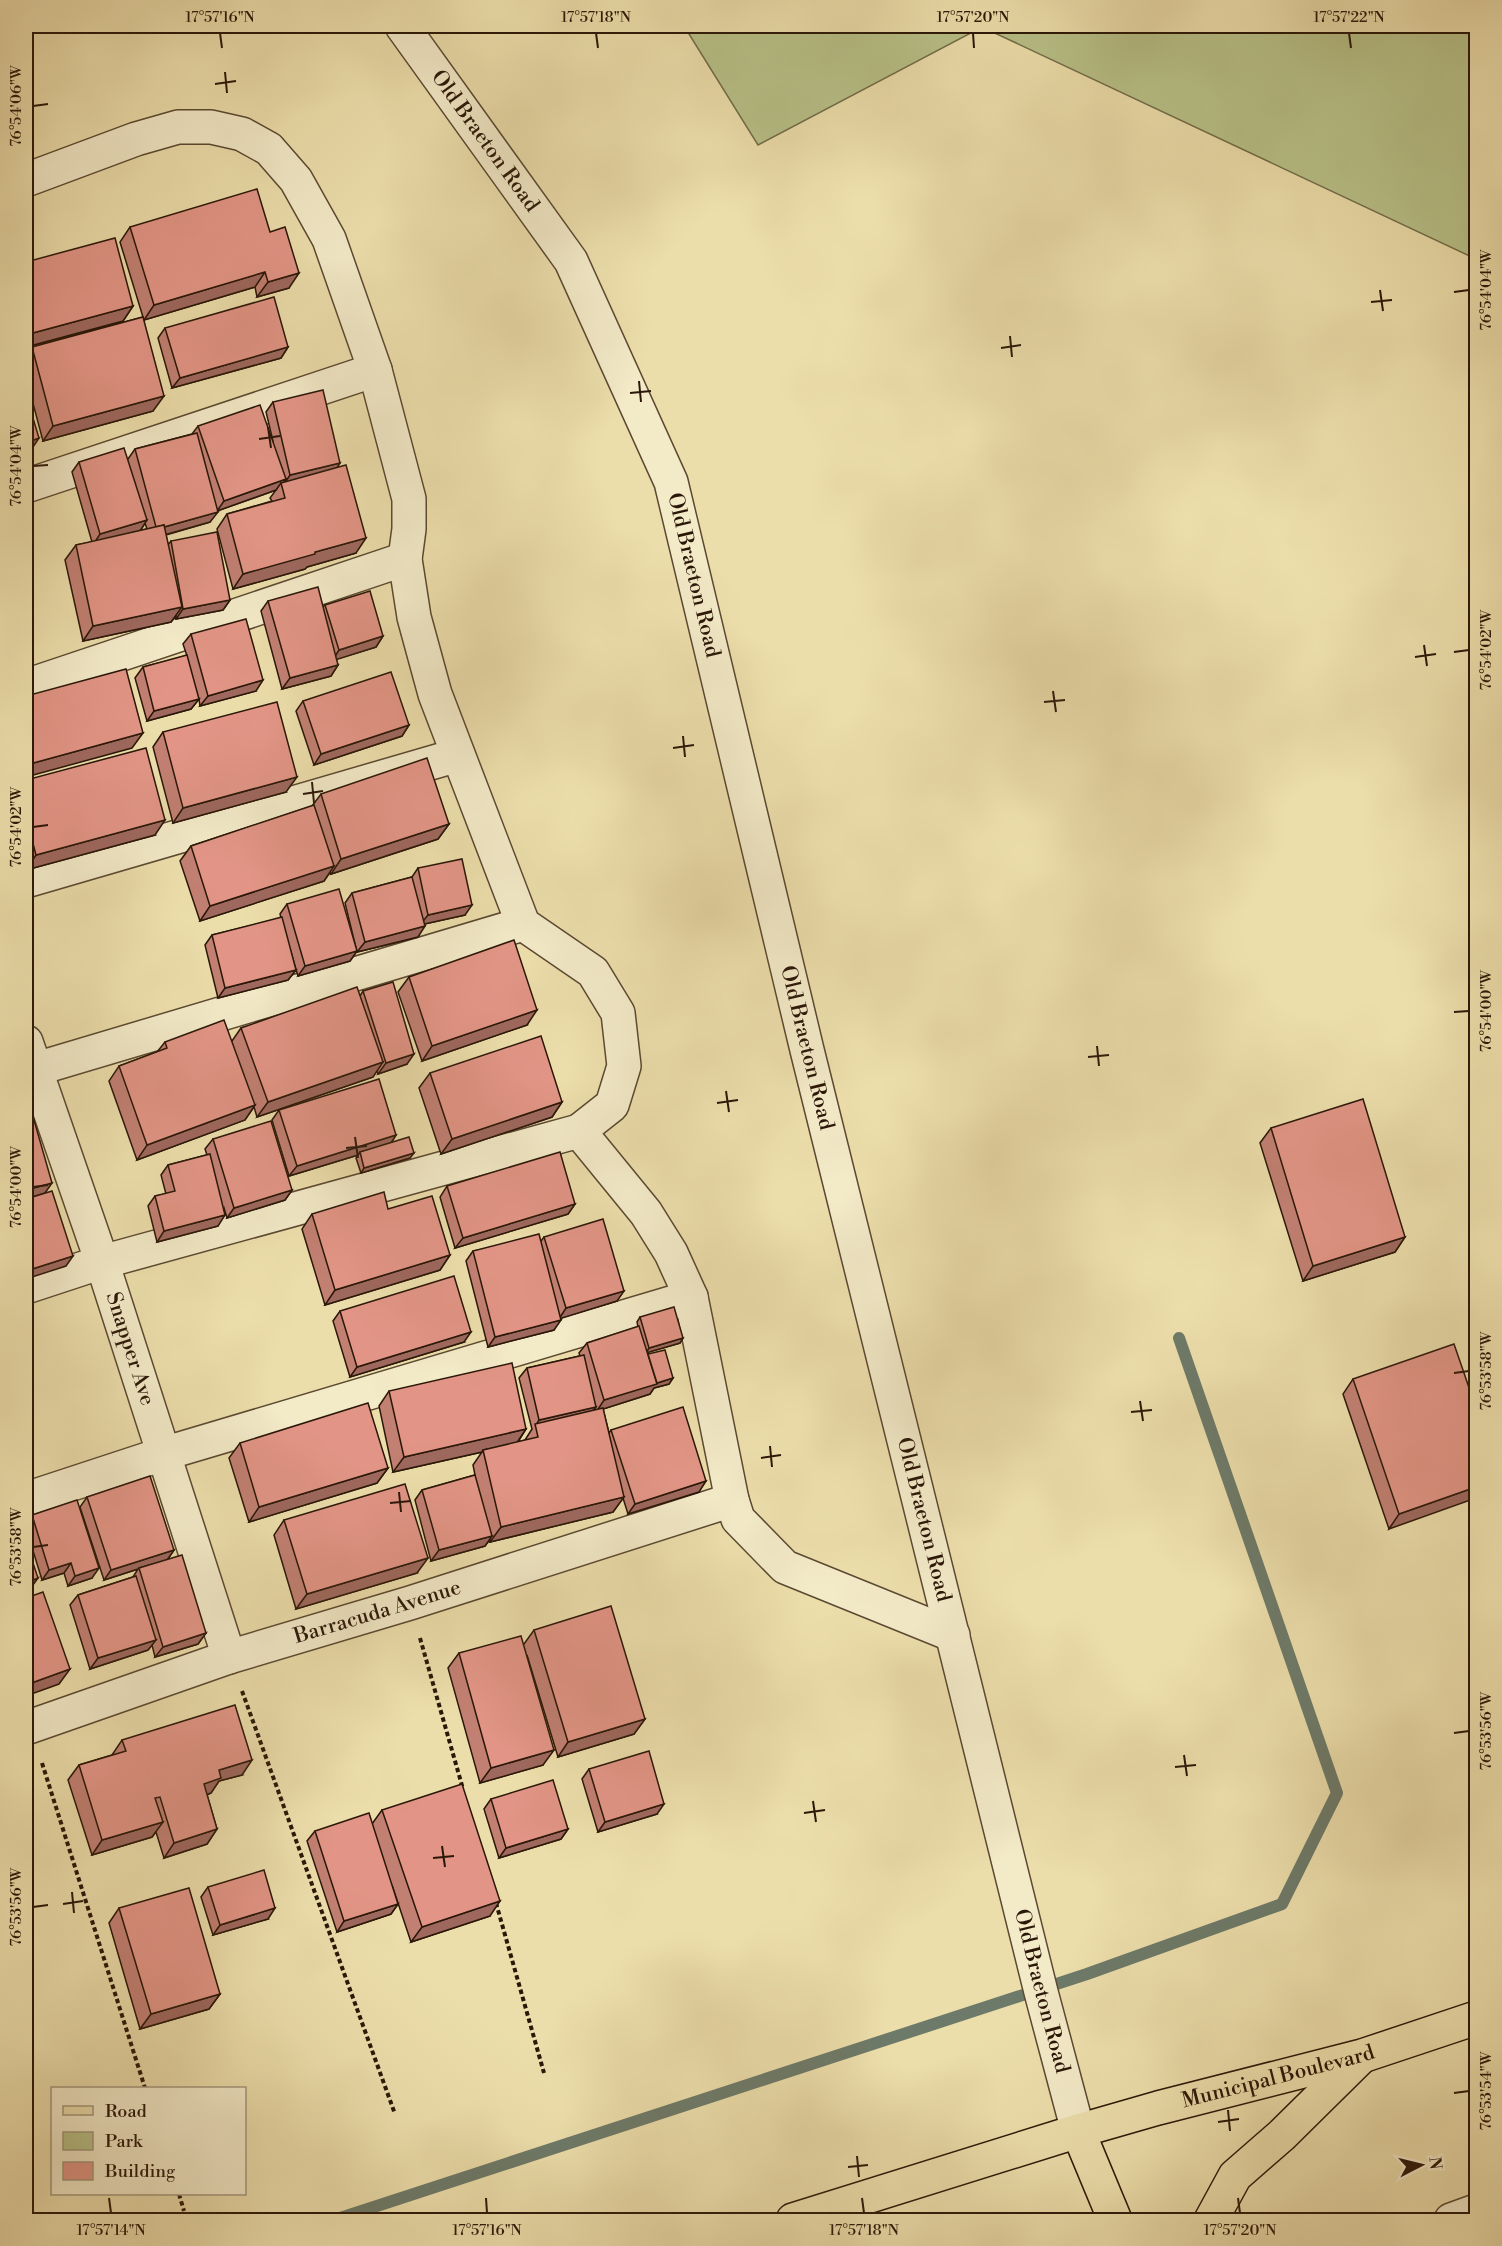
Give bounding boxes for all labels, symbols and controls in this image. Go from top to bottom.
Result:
text: 17°57'16"N [185,8,255,27]
text: 17°57'18"N [561,8,631,27]
text: 17°57'20"N [937,8,1009,27]
text: 17°57'22"N [1313,8,1385,27]
text: 76°54'06"W [7,65,26,147]
street label: Old Braeton Road [425,65,545,217]
text: 76°54'04"W [1477,249,1496,330]
text: 76°54'04"W [7,425,26,506]
street label: Old Braeton Road [661,490,726,660]
text: 76°54'02"W [1477,609,1496,690]
text: 76°54'02"W [7,786,26,867]
street label: Old Braeton Road [774,963,839,1133]
text: 76°54'00"W [1477,970,1496,1052]
text: 76°54'00"W [7,1146,26,1228]
street label: Snapper Ave [100,1289,160,1409]
text: 76°53'58"W [1477,1331,1496,1410]
street label: Old Braeton Road [891,1435,957,1605]
text: 76°53'58"W [7,1507,26,1586]
street label: Barracuda Avenue [290,1575,464,1650]
text: 76°53'56"W [1477,1691,1496,1770]
text: 76°53'56"W [7,1867,26,1946]
street label: Old Braeton Road [1008,1906,1075,2076]
street label: Municipal Boulevard [1179,2040,1378,2114]
text: 76°53'54"W [1477,2051,1496,2130]
legend [51,2087,246,2195]
text: Road [105,2100,148,2123]
text: Park [105,2130,144,2153]
north arrow [1391,2135,1451,2195]
text: N [1424,2156,1446,2171]
text: Building [104,2160,176,2183]
text: 17°57'14"N [76,2221,146,2240]
text: 17°57'16"N [452,2221,522,2240]
text: 17°57'18"N [829,2221,899,2240]
text: 17°57'20"N [1204,2221,1276,2240]

